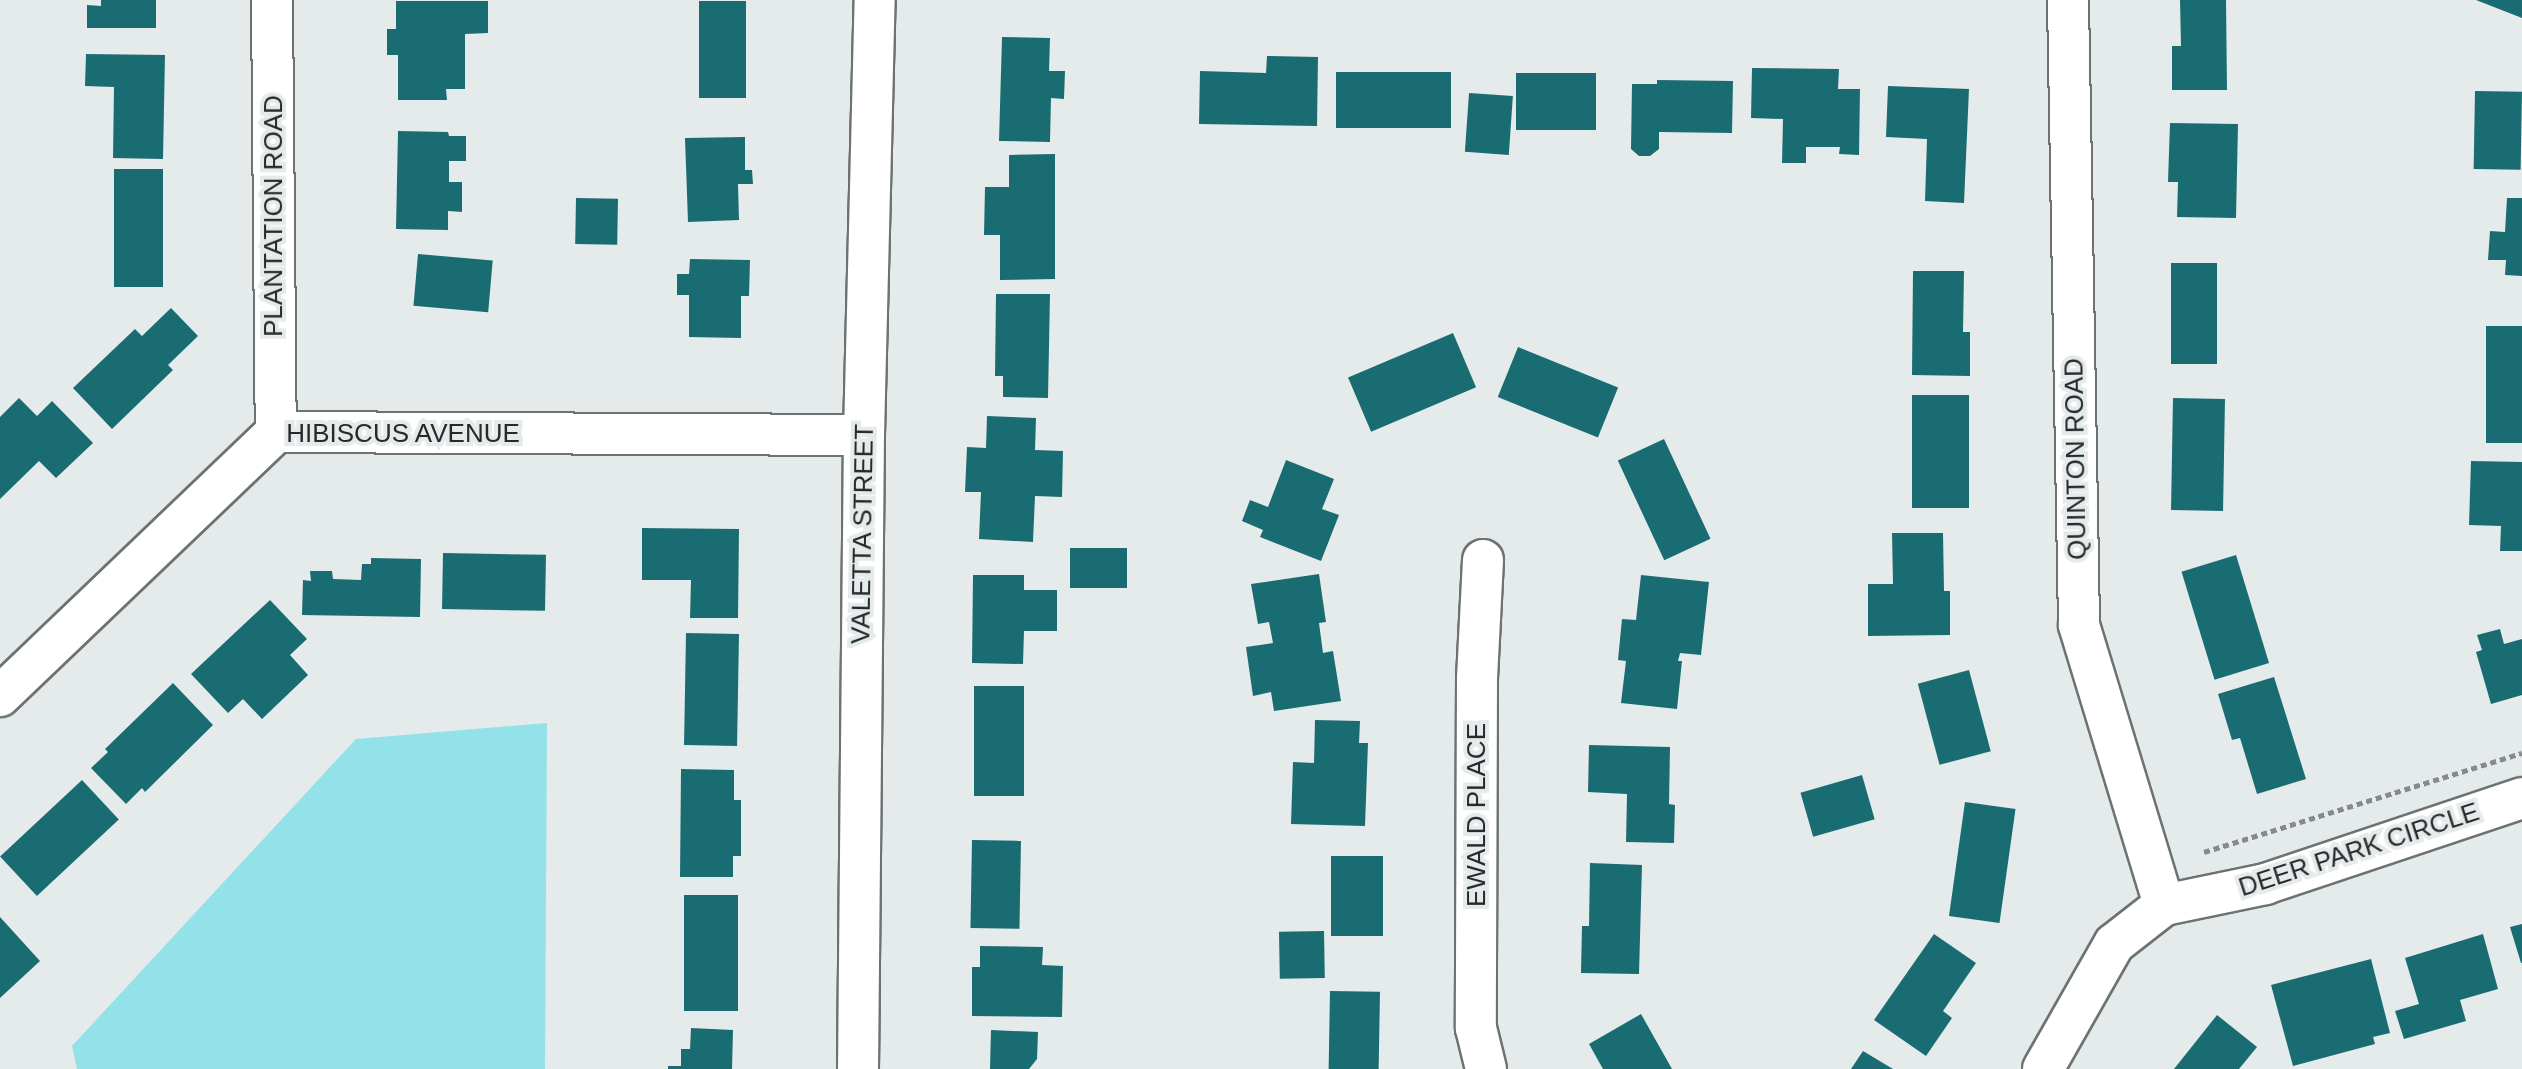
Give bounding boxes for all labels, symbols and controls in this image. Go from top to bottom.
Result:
street label: PLANTATION ROAD [258,95,290,337]
street label: QUINTON ROAD [2059,358,2093,560]
street label: HIBISCUS AVENUE [285,418,521,450]
street label: VALETTA STREET [845,423,881,645]
street label: EWALD PLACE [1461,723,1493,907]
street label: DEER PARK CIRCLE [2235,796,2483,904]

